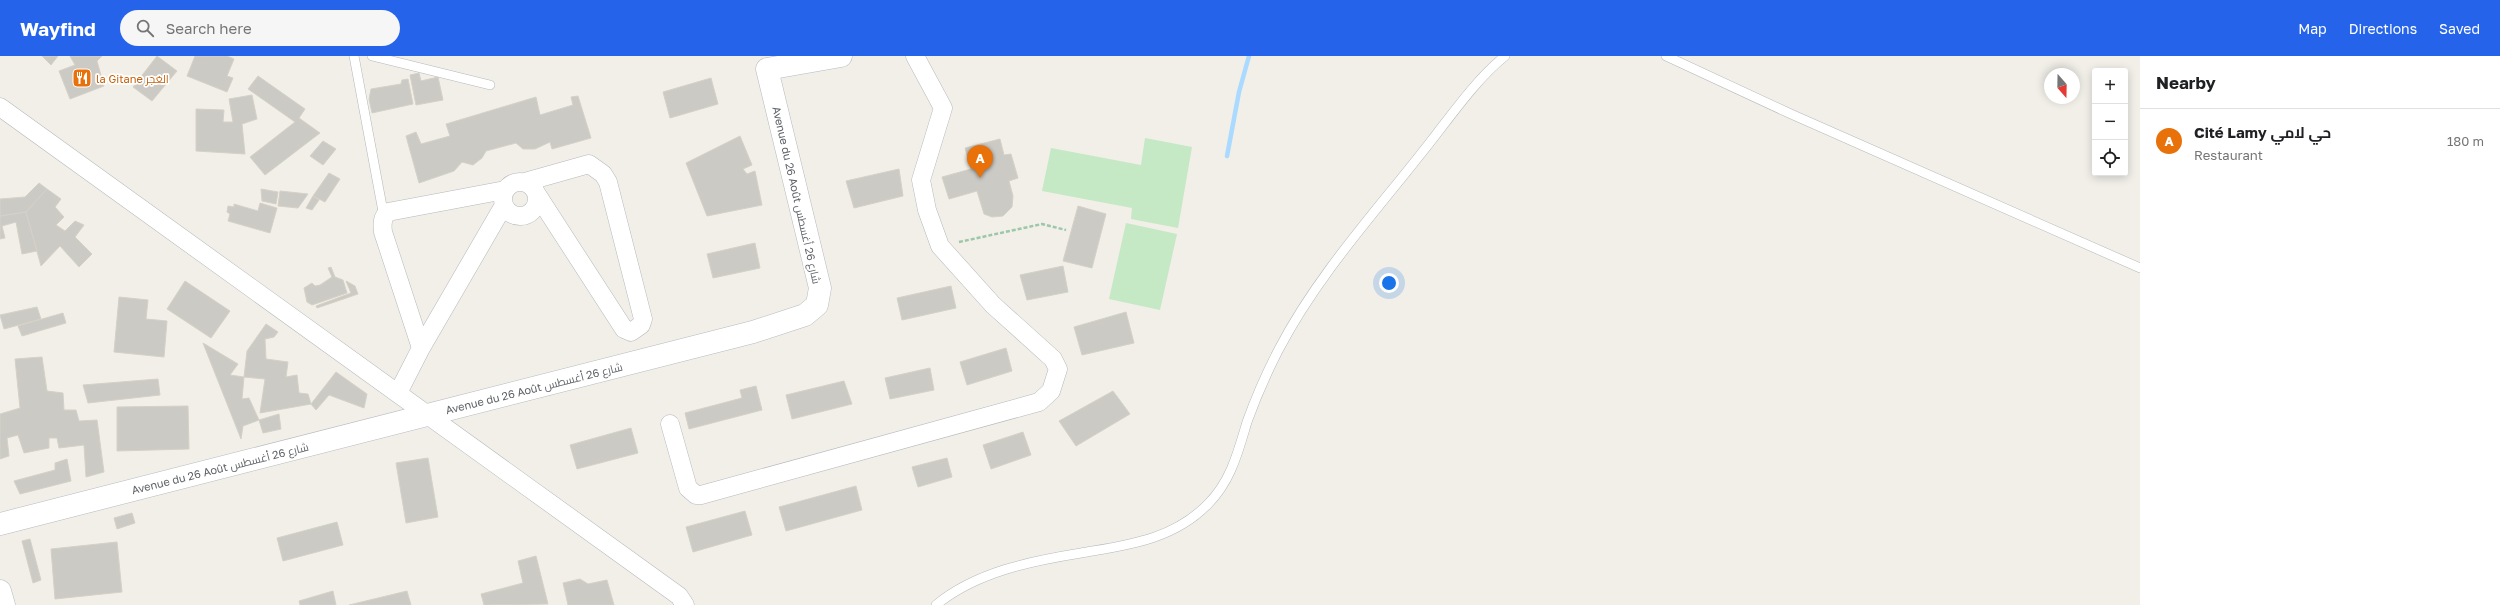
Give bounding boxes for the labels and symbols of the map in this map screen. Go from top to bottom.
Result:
restaurant icon: la Gitane الغجر [71,67,93,89]
north arrow [2044,68,2080,104]
place label: la Gitane الغجر [96,72,169,86]
street label: Avenue du 26 Août شارع 26 أغسطس [768,105,824,286]
pin: A [967,145,993,178]
your location [1379,273,1399,293]
street label: Avenue du 26 Août شارع 26 أغسطس [444,360,624,418]
street label: Avenue du 26 Août شارع 26 أغسطس [130,440,310,498]

